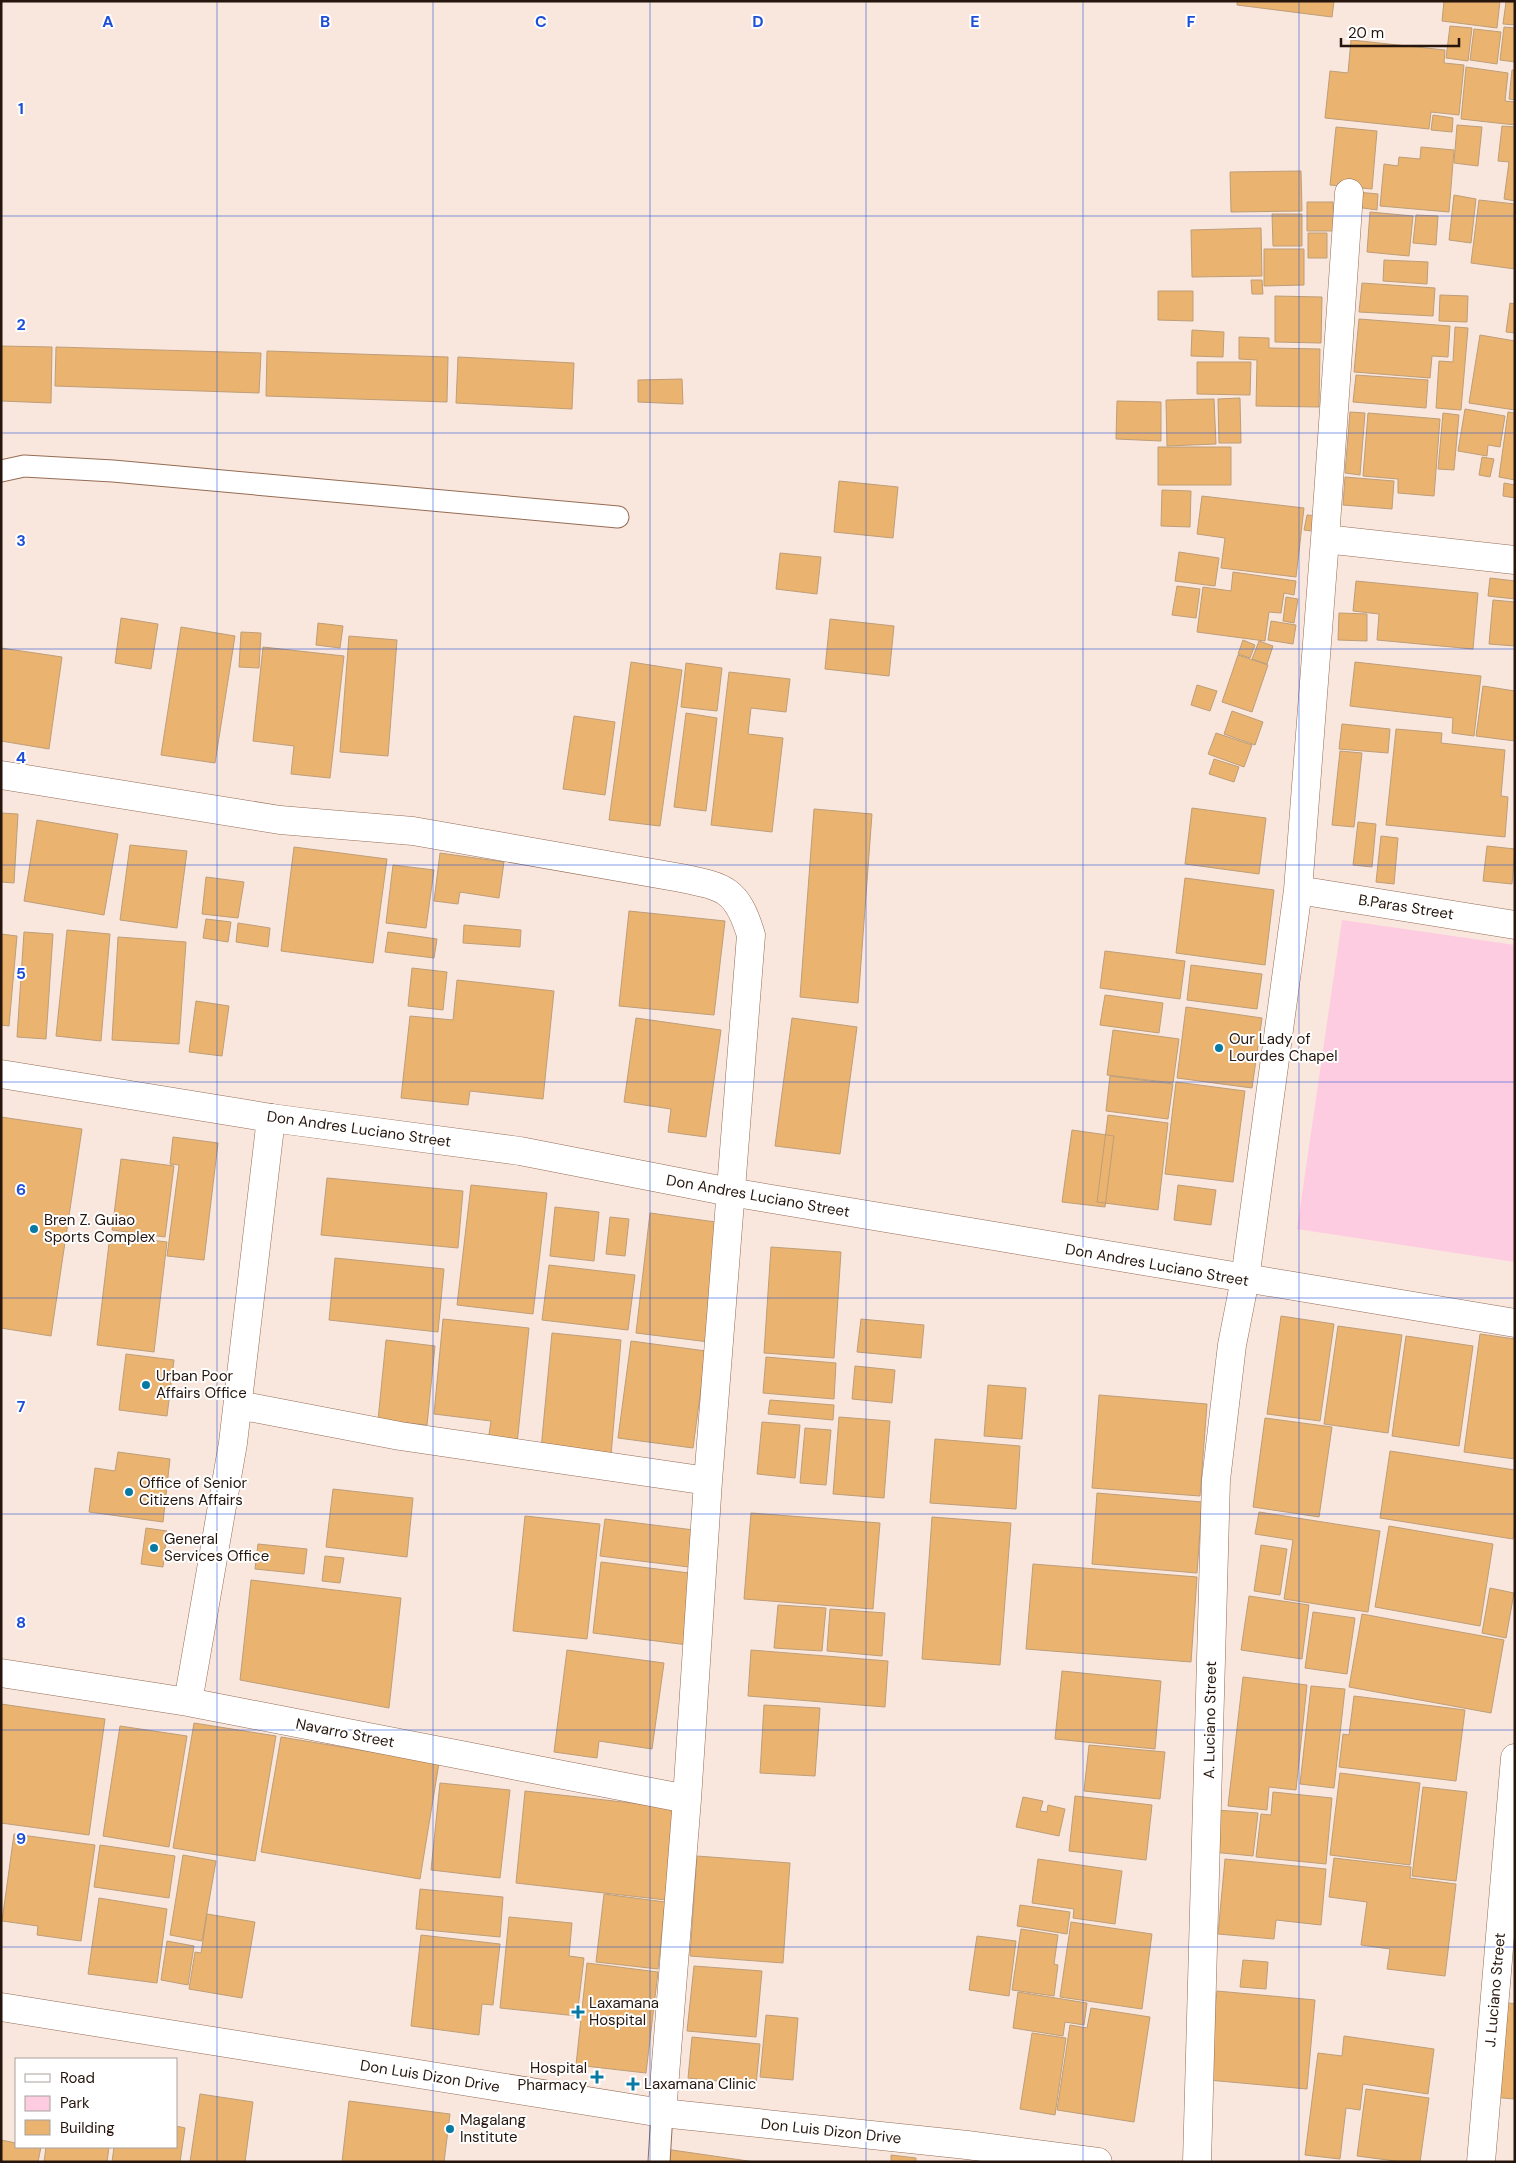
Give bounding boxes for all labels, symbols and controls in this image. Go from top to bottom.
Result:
text: A [102,11,114,32]
text: B [320,11,330,32]
text: C [535,11,547,32]
text: D [752,11,764,32]
text: E [970,11,980,32]
text: F [1187,11,1196,32]
scale bar [1341,15,1458,47]
text: 20 m [1348,23,1384,43]
text: 1 [18,98,24,119]
text: 2 [16,314,26,335]
text: 3 [16,530,26,551]
text: 4 [16,747,26,768]
street label: B.Paras Street [1357,890,1455,924]
text: 5 [16,963,26,984]
place label: Our Lady of Lourdes Chapel [1229,1029,1338,1066]
marker: Our Lady of Lourdes Chapel [1213,1042,1225,1054]
street label: Don Andres Luciano Street [266,1106,453,1152]
street label: Don Andres Luciano Street [665,1170,851,1222]
text: 6 [16,1179,26,1200]
place label: Bren Z. Guiao Sports Complex [44,1210,156,1247]
marker: Bren Z. Guiao Sports Complex [28,1223,40,1235]
street label: Don Andres Luciano Street [1064,1239,1250,1291]
place label: Urban Poor Affairs Office [156,1366,247,1403]
marker: Urban Poor Affairs Office [140,1379,152,1391]
text: 7 [17,1396,26,1417]
place label: Office of Senior Citizens Affairs [139,1473,248,1510]
marker: Office of Senior Citizens Affairs [123,1486,135,1498]
place label: General Services Office [164,1529,269,1566]
marker: General Services Office [148,1542,160,1554]
text: 8 [16,1612,26,1633]
street label: A. Luciano Street [1199,1661,1221,1779]
street label: Navarro Street [294,1714,396,1752]
text: 9 [16,1828,26,1849]
street label: J. Luciano Street [1480,1932,1510,2048]
place label: Laxamana Hospital [589,1993,659,2030]
marker: Laxamana Hospital [571,2005,585,2019]
street label: Don Luis Dizon Drive [359,2055,501,2097]
legend [15,2058,178,2148]
place label: Hospital Pharmacy [518,2058,588,2095]
text: Road [60,2068,95,2088]
marker: Hospital Pharmacy [591,2071,603,2083]
place label: Laxamana Clinic [644,2074,756,2094]
marker: Laxamana Clinic [626,2077,640,2091]
text: Park [60,2093,90,2113]
place label: Magalang Institute [460,2110,526,2147]
street label: Don Luis Dizon Drive [760,2114,902,2148]
text: Building [60,2118,115,2138]
marker: Magalang Institute [444,2123,456,2135]

